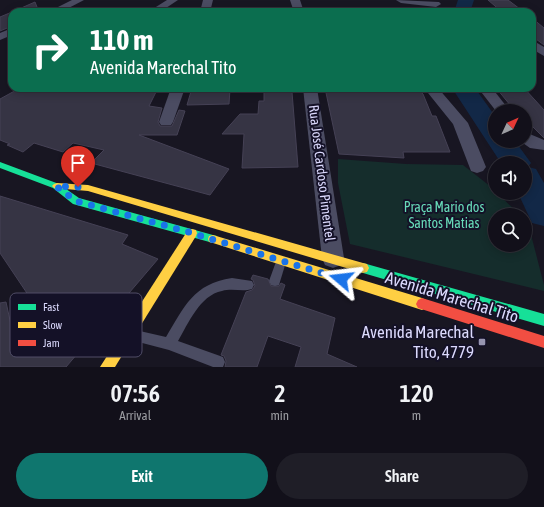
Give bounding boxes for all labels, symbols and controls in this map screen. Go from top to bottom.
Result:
icon: right [24,24,76,76]
text: 110 m [90,24,153,56]
text: Avenida Marechal Tito [90,57,236,78]
street label: Rua José Cardoso Pimentel [306,104,338,242]
north arrow [488,104,532,148]
map controls [488,104,532,252]
pin [61,146,95,187]
icon: arrive [67,152,89,174]
button: sound [488,156,532,200]
park label: Praça Mario dos Santos Matias [404,199,484,231]
button: search [488,208,532,252]
position arrow [320,258,362,300]
street label: Avenida Marechal Tito [383,267,521,327]
legend [10,293,142,357]
text: Fast [43,301,59,313]
text: Slow [43,319,62,331]
place label: Avenida Marechal Tito, 4779 [362,322,474,362]
text: Jam [43,337,60,349]
marker: Avenida Marechal Tito, 4779 [477,337,487,347]
text: 07:56 [111,380,160,407]
text: 2 [274,380,285,407]
text: 120 [400,380,433,407]
text: Arrival [119,408,151,423]
text: min [270,408,289,423]
text: m [412,408,421,423]
button: Exit [16,453,268,499]
button: Share [276,453,528,499]

